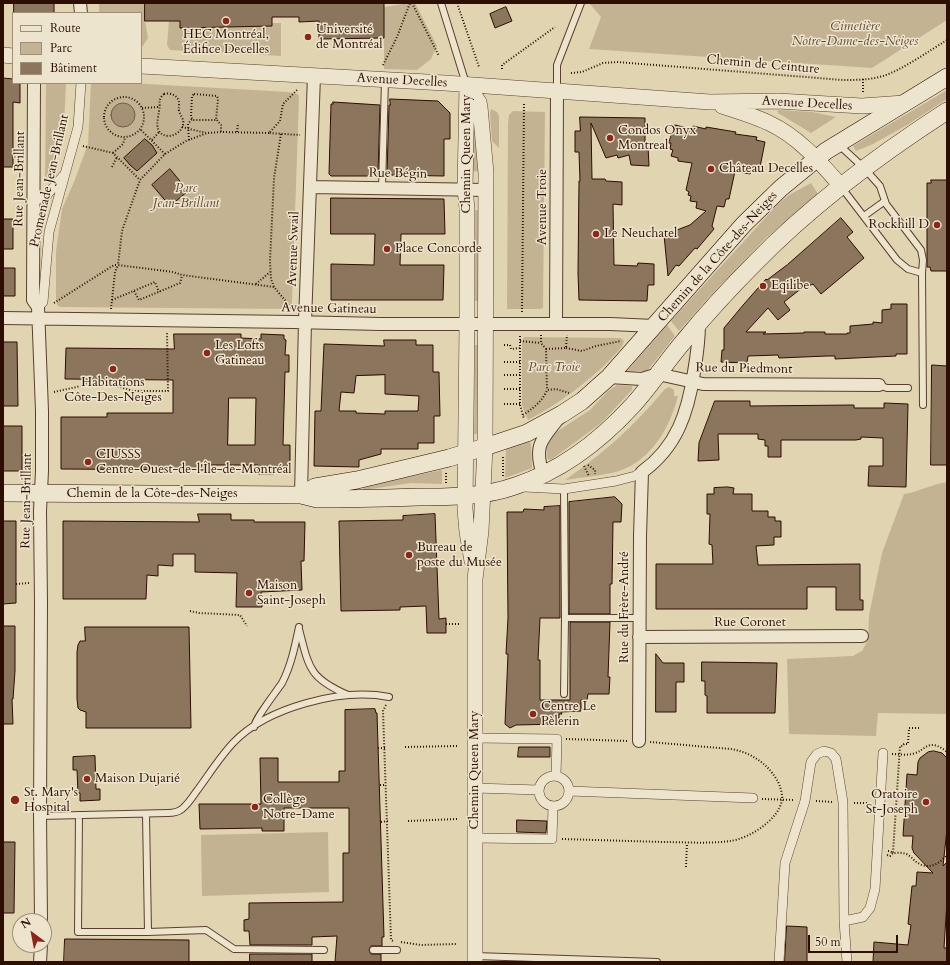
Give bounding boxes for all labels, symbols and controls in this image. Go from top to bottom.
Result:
legend [12,12,142,84]
marker: HEC Montréal, Édifice Decelles [221,16,231,26]
park label: Cimetière Notre-Dame-des-Neiges [792,19,918,50]
text: Route [50,20,81,36]
place label: Université de Montréal [316,22,383,53]
place label: HEC Montréal, Édifice Decelles [183,27,269,58]
marker: Université de Montréal [303,32,313,42]
text: Parc [50,40,72,56]
street label: Chemin de Ceinture [706,52,820,78]
text: Bâtiment [50,60,97,76]
street label: Avenue Decelles [356,71,448,91]
street label: Chemin Queen Mary [459,94,475,214]
street label: Avenue Decelles [761,94,853,114]
street label: Promenade Jean-Brillant [27,113,73,249]
place label: Condos Onyx Montreal [618,123,696,154]
street label: Rue Jean-Brillant [11,131,29,227]
marker: Condos Onyx Montreal [605,133,615,143]
place label: Château Decelles [719,161,813,177]
marker: Château Decelles [706,164,716,174]
street label: Rue Bégin [369,166,427,182]
street label: Avenue Troie [535,169,551,245]
park label: Parc Jean-Brillant [153,181,219,212]
street label: Chemin de la Côte-des-Neiges [655,188,781,326]
street label: Avenue Swail [285,211,303,287]
place label: Rockhill D [869,217,929,233]
marker: Rockhill D [932,220,942,230]
place label: Le Neuchatel [604,226,677,242]
marker: Le Neuchatel [591,229,601,239]
place label: Place Concorde [395,241,482,257]
marker: Place Concorde [382,244,392,254]
place label: Eqilibe [771,278,809,294]
marker: Eqilibe [758,281,768,291]
street label: Avenue Gatineau [281,300,377,318]
place label: Les Lofts Gatineau [215,338,265,369]
marker: Les Lofts Gatineau [202,348,212,358]
park label: Parc Troie [528,360,580,376]
street label: Rue du Piedmont [695,360,793,378]
marker: Habitations Côte-Des-Neiges [108,364,118,374]
place label: Habitations Côte-Des-Neiges [64,375,162,406]
place label: CIUSSS Centre-Ouest-de-l'Île-de-Montréal [96,447,292,478]
street label: Rue Jean-Brillant [18,453,36,549]
marker: CIUSSS Centre-Ouest-de-l'Île-de-Montréal [83,457,93,467]
street label: Chemin de la Côte-des-Neiges [66,486,238,502]
place label: Bureau de poste du Musée [417,540,502,571]
marker: Bureau de poste du Musée [404,550,414,560]
street label: Rue du Frère-André [617,551,633,663]
place label: Maison Saint-Joseph [257,578,326,609]
marker: Maison Saint-Joseph [244,588,254,598]
street label: Rue Coronet [714,615,786,631]
place label: Centre Le Pèlerin [541,699,596,730]
marker: Centre Le Pèlerin [528,709,538,719]
street label: Chemin Queen Mary [467,710,483,830]
place label: Maison Dujarié [95,771,180,787]
marker: Maison Dujarié [82,774,92,784]
place label: St. Mary's Hospital [24,785,78,816]
place label: Oratoire St-Joseph [866,787,918,818]
place label: Collège Notre-Dame [263,792,335,823]
marker: St. Mary's Hospital [9,794,21,806]
marker: Oratoire St-Joseph [921,797,931,807]
marker: Collège Notre-Dame [250,802,260,812]
north arrow [12,913,52,953]
text: N [18,914,34,932]
scale bar [810,927,900,953]
text: 50 m [815,934,841,950]

